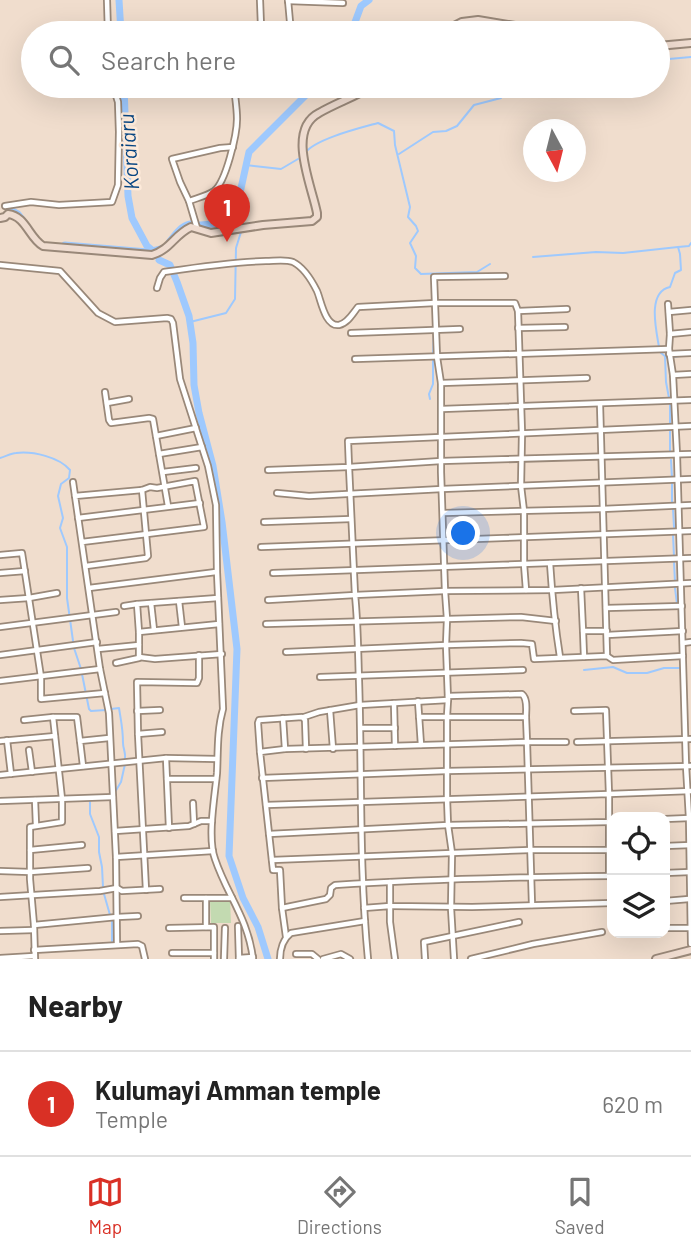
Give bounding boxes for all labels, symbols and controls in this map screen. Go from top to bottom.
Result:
search box [21,21,670,98]
icon: search [45,41,83,79]
text: Search here [101,44,236,75]
water label: Koraiaru [113,113,143,191]
north arrow [523,119,586,182]
pin: 1 [204,184,250,242]
your location [446,516,480,550]
map controls [607,812,670,938]
button: locate [607,812,670,875]
button: layers [607,875,670,938]
text: Nearby [28,987,123,1023]
text: Kulumayi Amman temple [95,1074,381,1105]
text: 1 [47,1090,55,1118]
text: 620 m [602,1090,663,1118]
text: Temple [95,1105,168,1133]
tab: Map [86,1173,124,1238]
tab: Directions [297,1173,382,1238]
tab: Saved [555,1173,605,1238]

